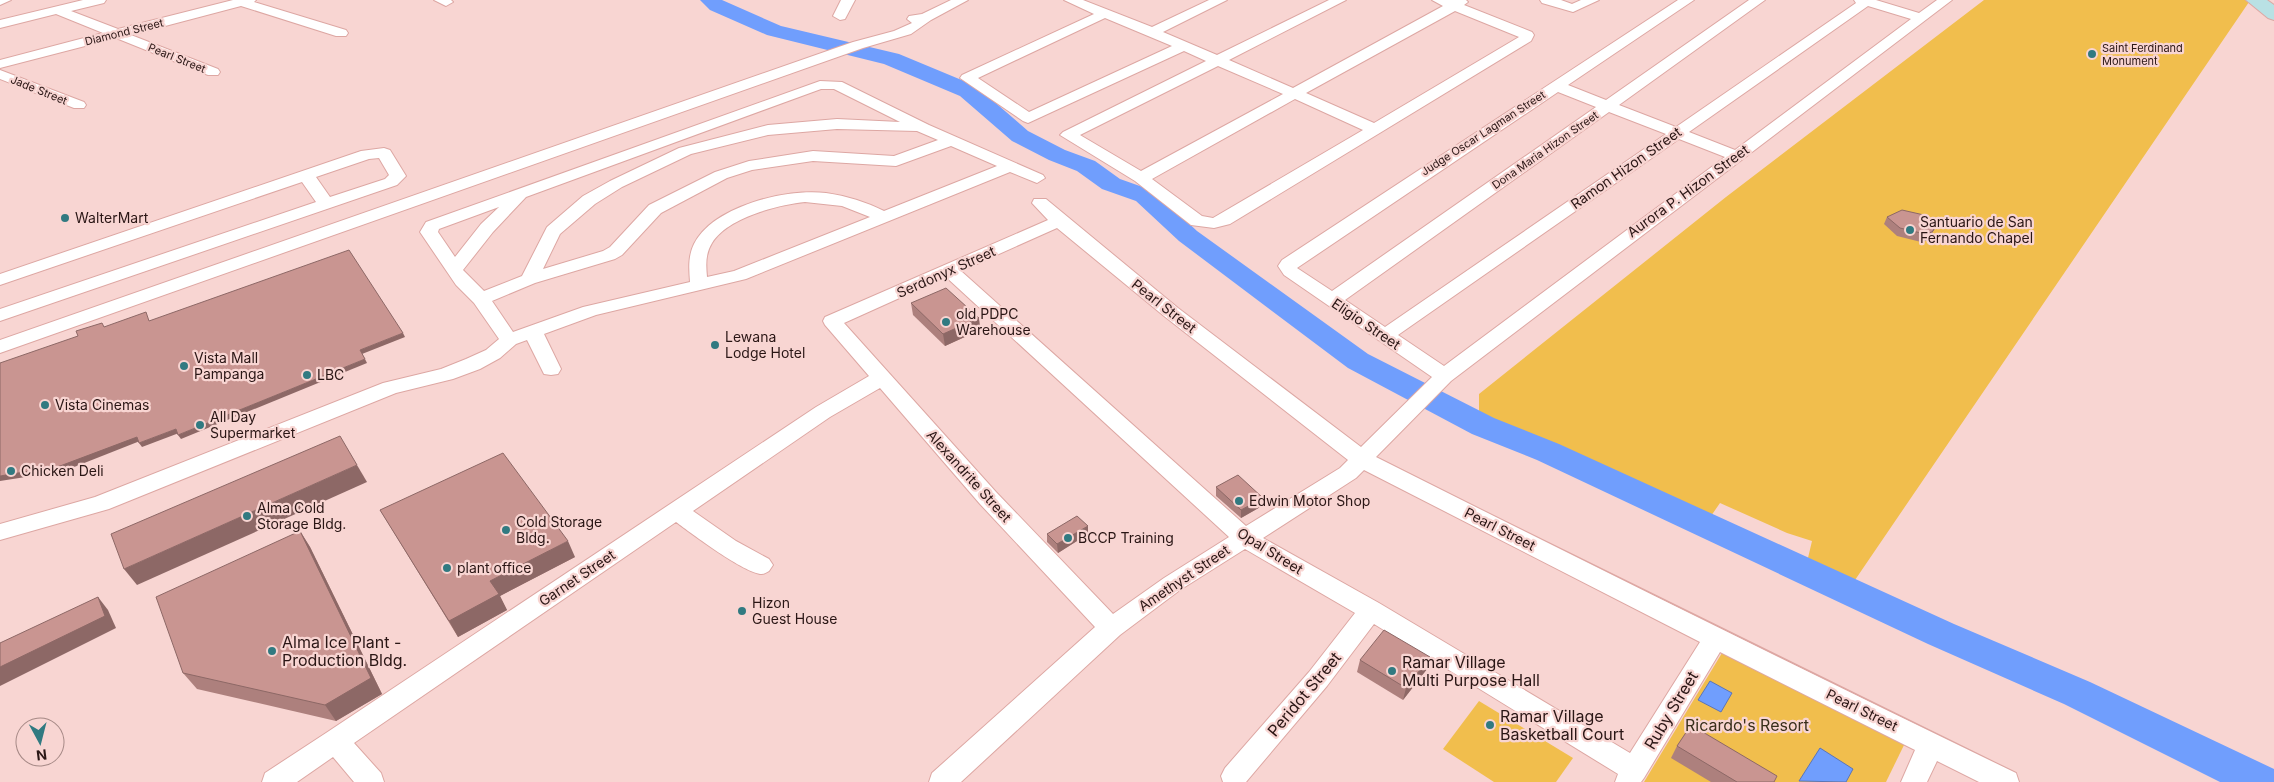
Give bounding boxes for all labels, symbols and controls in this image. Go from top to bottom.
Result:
street label: Diamond Street [83,15,165,49]
street label: Pearl Street [146,40,208,76]
place label: Saint Ferdinand Monument [2102,41,2183,68]
marker: Saint Ferdinand Monument [2086,48,2098,60]
street label: Jade Street [9,72,70,108]
street label: Judge Oscar Lagman Street [1418,87,1548,178]
street label: Dona Maria Hizon Street [1489,108,1601,192]
street label: Ramon Hizon Street [1567,123,1685,212]
street label: Aurora P. Hizon Street [1624,140,1752,240]
place label: WalterMart [75,209,149,226]
marker: WalterMart [59,212,71,224]
place label: Santuario de San Fernando Chapel [1920,213,2033,246]
marker: Santuario de San Fernando Chapel [1904,224,1916,236]
street label: Serdonyx Street [894,242,998,301]
street label: Pearl Street [1129,275,1200,336]
street label: Eligio Street [1329,294,1404,353]
place label: old PDPC Warehouse [956,305,1031,338]
marker: old PDPC Warehouse [940,316,952,328]
place label: Lewana Lodge Hotel [725,328,805,361]
marker: Lewana Lodge Hotel [709,339,721,351]
place label: Vista Mall Pampanga [194,349,264,382]
marker: Vista Mall Pampanga [178,360,190,372]
place label: LBC [317,366,344,383]
marker: LBC [301,369,313,381]
place label: Vista Cinemas [55,396,149,413]
marker: Vista Cinemas [39,399,51,411]
place label: All Day Supermarket [210,408,296,441]
marker: All Day Supermarket [194,419,206,431]
street label: Alexandrite Street [924,426,1016,526]
place label: Chicken Deli [21,462,104,479]
marker: Chicken Deli [5,465,17,477]
place label: Edwin Motor Shop [1249,492,1370,509]
marker: Edwin Motor Shop [1233,495,1245,507]
place label: Alma Cold Storage Bldg. [257,499,346,532]
street label: Pearl Street [1462,503,1539,554]
marker: Alma Cold Storage Bldg. [241,510,253,522]
place label: Cold Storage Bldg. [516,513,602,546]
marker: Cold Storage Bldg. [500,524,512,536]
street label: Opal Street [1234,524,1307,578]
place label: BCCP Training [1078,529,1174,546]
marker: BCCP Training [1062,532,1074,544]
street label: Amethyst Street [1135,541,1233,614]
street label: Garnet Street [535,546,618,609]
place label: plant office [457,559,531,576]
marker: plant office [441,562,453,574]
place label: Hizon Guest House [752,594,837,627]
marker: Hizon Guest House [736,605,748,617]
place label: Alma Ice Plant - Production Bldg. [282,632,407,670]
marker: Alma Ice Plant - Production Bldg. [266,645,278,657]
street label: Peridot Street [1263,648,1345,740]
place label: Ramar Village Multi Purpose Hall [1402,652,1540,690]
marker: Ramar Village Multi Purpose Hall [1386,665,1398,677]
street label: Ruby Street [1640,667,1702,753]
street label: Pearl Street [1824,685,1901,734]
place label: Ramar Village Basketball Court [1500,706,1624,744]
park label: Ricardo's Resort [1685,715,1809,735]
north arrow [15,717,65,767]
marker: Ramar Village Basketball Court [1484,719,1496,731]
text: N [35,746,48,764]

